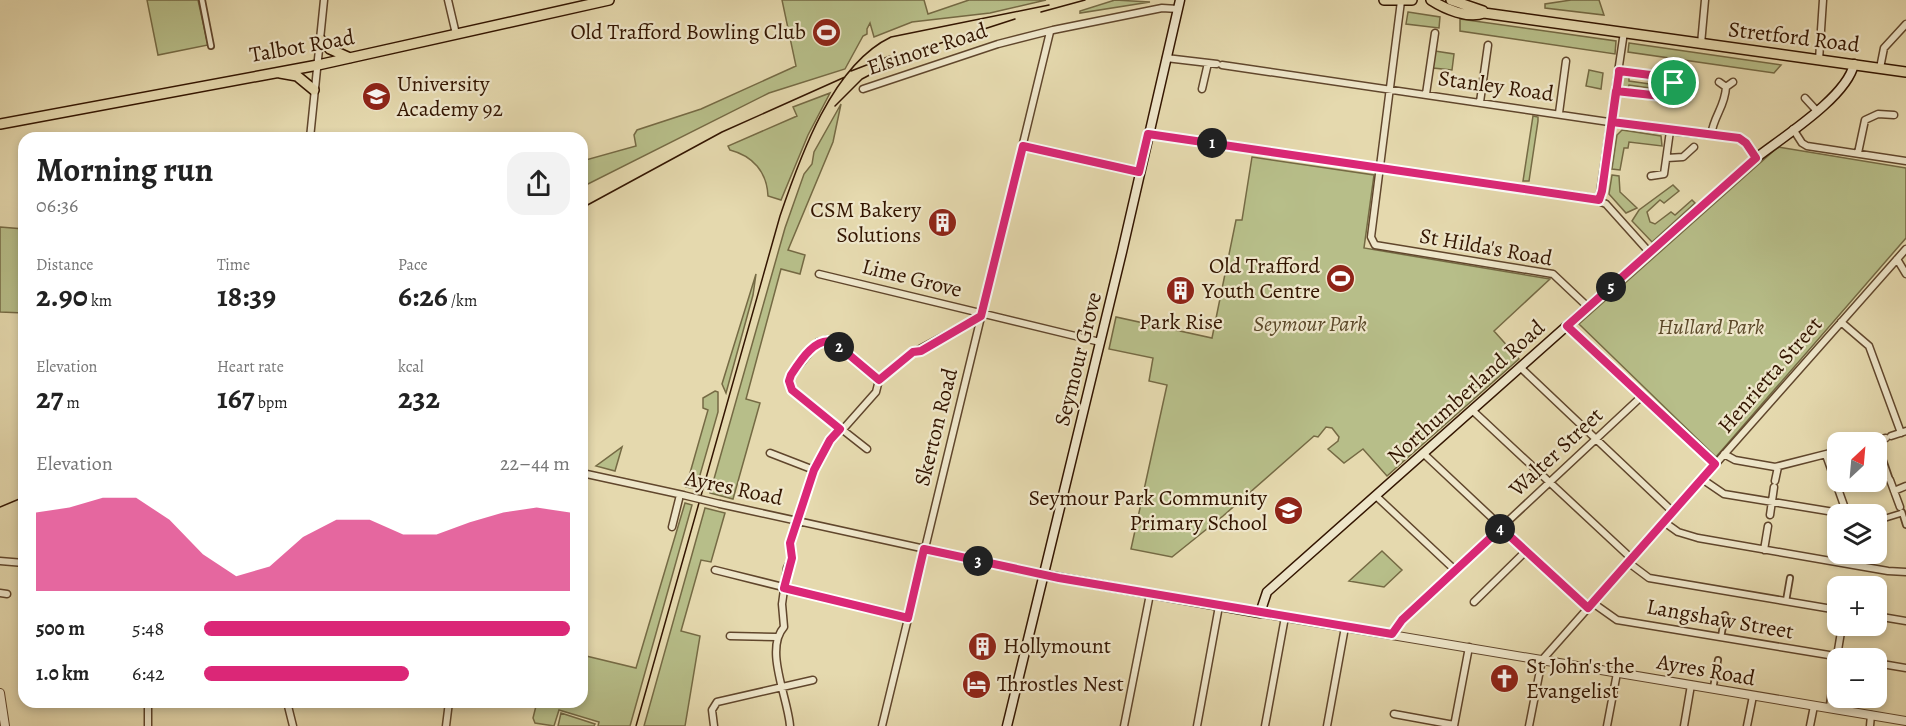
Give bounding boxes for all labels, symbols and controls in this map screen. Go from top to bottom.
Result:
street label: Stretford Road [1727,14,1862,60]
street label: Elsinore Road [863,15,991,83]
sports icon: Old Trafford Bowling Club [811,16,843,48]
place label: Old Trafford Bowling Club [570,17,806,47]
street label: Talbot Road [247,22,357,70]
pin [1648,57,1699,108]
street label: Stanley Road [1436,63,1556,109]
icon: arrive [1657,66,1690,99]
place label: University Academy 92 [396,69,503,124]
school or university icon: University Academy 92 [360,81,392,113]
pin: 1 [1197,128,1227,158]
text: 1 [1209,132,1215,154]
text: Morning run [36,147,213,192]
button: share [507,152,570,215]
text: 06:36 [36,192,78,219]
place label: CSM Bakery Solutions [810,195,921,250]
building icon: CSM Bakery Solutions [926,207,958,239]
street label: St Hilda's Road [1417,221,1555,273]
street label: Lime Grove [859,251,965,305]
place label: Old Trafford Youth Centre [1201,251,1320,306]
text: Distance [36,254,93,276]
text: Time [217,254,250,276]
text: Pace [398,254,428,276]
sports icon: Old Trafford Youth Centre [1325,263,1357,295]
pin: 5 [1596,272,1626,302]
building icon: Park Rise [1165,274,1197,306]
text: 2.90 [36,276,88,316]
text: 18:39 [217,276,276,316]
text: 6:26 [398,276,448,316]
text: 5 [1608,276,1614,298]
street label: Seymour Grove [1047,289,1109,429]
text: km [88,290,112,312]
text: /km [448,290,477,312]
place label: Park Rise [1139,307,1223,337]
park label: Seymour Park [1253,309,1367,339]
street label: Henrietta Street [1711,310,1829,440]
park label: Hullard Park [1658,312,1765,342]
street label: Northumberland Road [1380,313,1552,471]
pin: 2 [824,332,854,362]
text: 2 [835,336,843,358]
text: Elevation [36,356,97,378]
text: Heart rate [217,356,284,378]
text: kcal [398,356,424,378]
street label: Skerton Road [907,365,965,489]
text: 27 [36,378,63,418]
text: 167 [217,378,255,418]
text: 232 [398,378,440,418]
text: m [63,392,80,414]
text: bpm [255,392,288,414]
street label: Walter Street [1502,401,1610,504]
north arrow [1827,432,1887,492]
map controls [1827,432,1887,708]
text: Elevation [36,450,113,477]
text: 22–44 m [500,450,570,477]
street label: Ayres Road [681,463,786,513]
place label: Seymour Park Community Primary School [1028,483,1267,538]
school or university icon: Seymour Park Community Primary School [1272,495,1304,527]
button: layers [1827,504,1887,564]
pin: 4 [1485,514,1515,544]
text: 4 [1496,518,1504,540]
pin: 3 [963,546,993,576]
text: 3 [975,550,981,572]
button: + [1827,576,1887,636]
street label: Langshaw Street [1644,591,1796,647]
text: 500 m [36,615,85,642]
text: 5:48 [132,615,164,642]
building icon: Hollymount [966,630,998,662]
place label: Hollymount [1003,631,1111,661]
street label: Ayres Road [1654,646,1758,693]
button: − [1827,648,1887,708]
place label: St John's the Evangelist [1526,651,1635,706]
text: 1.0 km [36,660,89,687]
text: 6:42 [132,660,165,687]
church icon: St John's the Evangelist [1489,663,1521,695]
hotel icon: Throstles Nest [960,668,992,700]
place label: Throstles Nest [997,669,1124,699]

